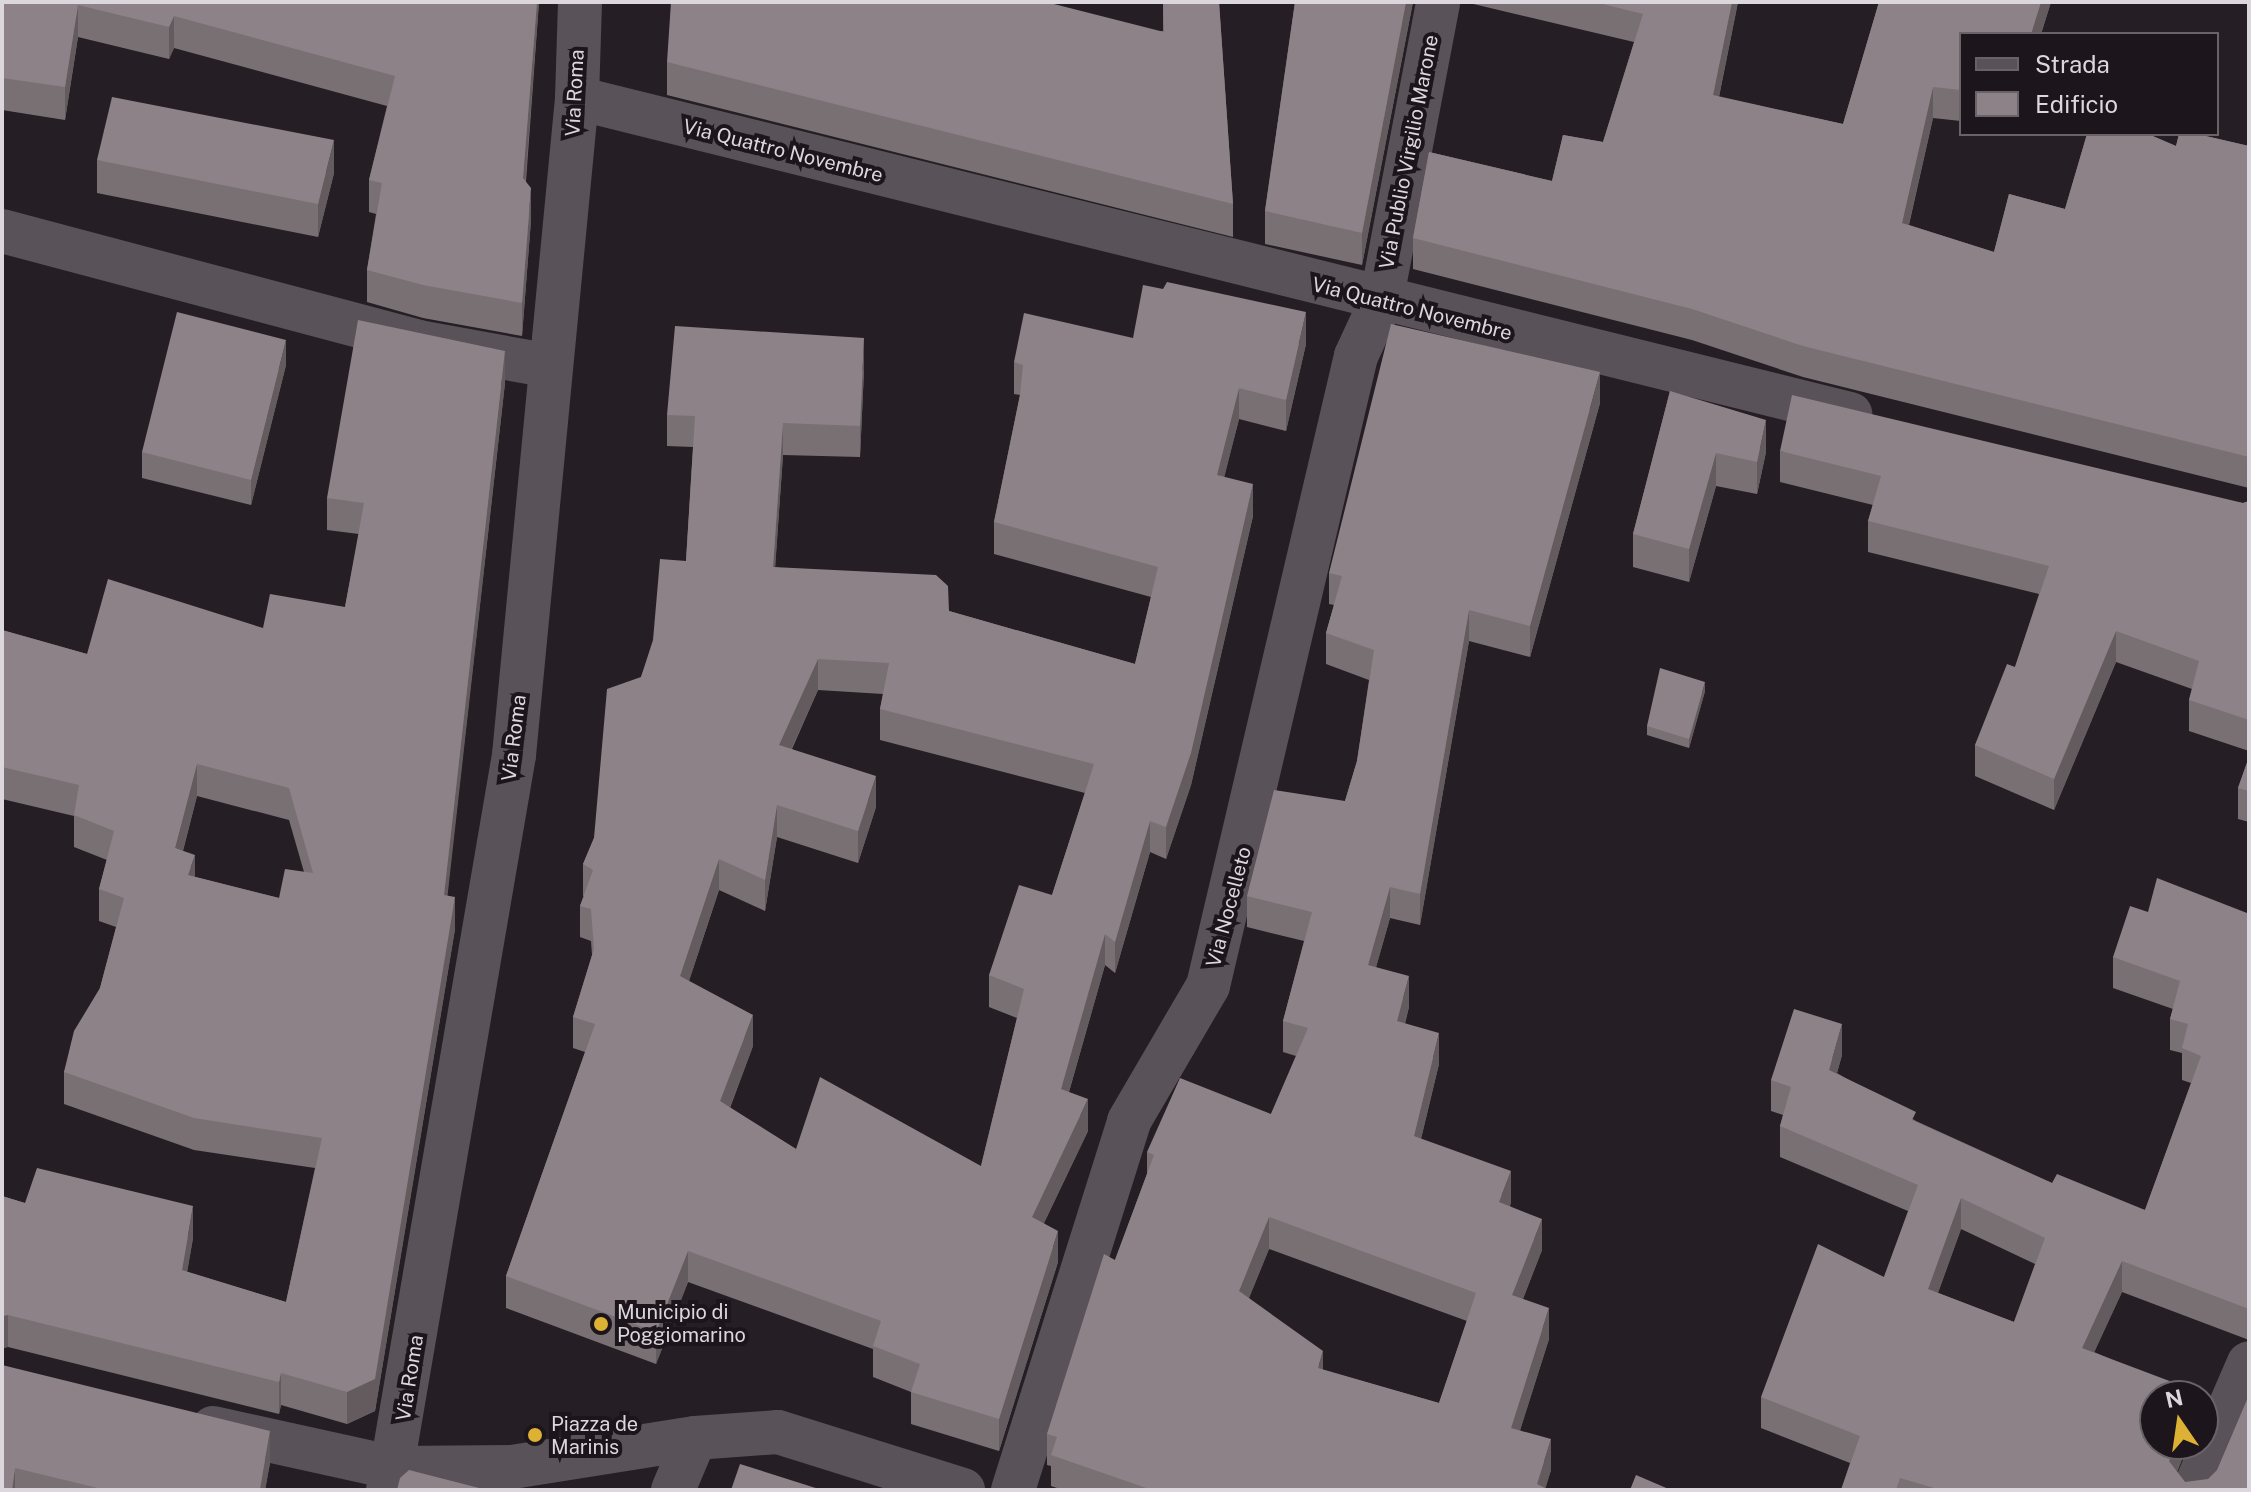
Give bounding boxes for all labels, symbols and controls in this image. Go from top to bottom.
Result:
street label: Via Publio Virgilio Marone [1374,32,1444,272]
legend [1959,32,2219,136]
street label: Via Roma [561,49,589,137]
text: Strada [2035,50,2110,78]
text: Edificio [2035,90,2118,118]
street label: Via Quattro Novembre [680,115,886,187]
street label: Via Quattro Novembre [1309,273,1515,345]
street label: Via Roma [497,693,531,783]
street label: Via Nocelleto [1201,844,1257,970]
place label: Municipio di Poggiomarino [617,1300,746,1347]
marker: Municipio di Poggiomarino [592,1315,610,1333]
street label: Via Roma [391,1333,429,1423]
north arrow [2139,1380,2219,1460]
text: N [2163,1384,2185,1413]
place label: Piazza de Marinis [551,1412,638,1459]
marker: Piazza de Marinis [526,1426,544,1444]

